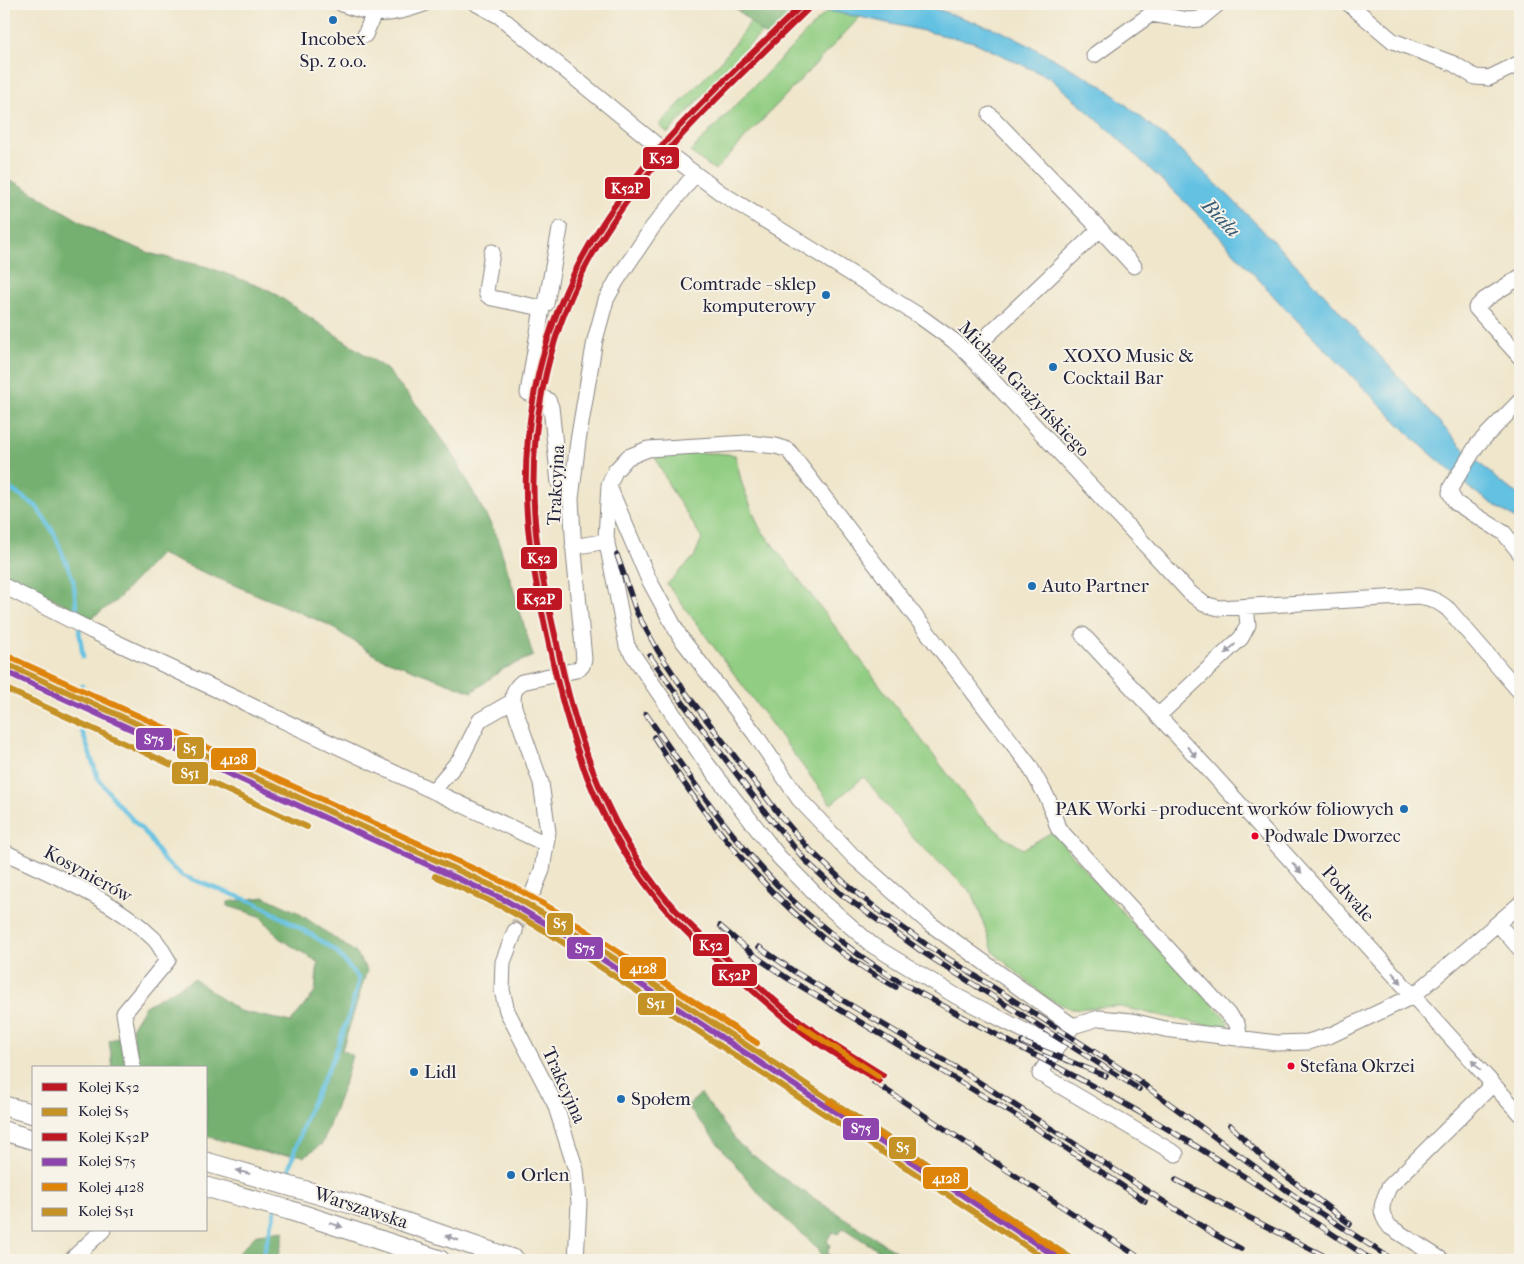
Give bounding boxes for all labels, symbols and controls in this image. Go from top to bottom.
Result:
marker: Incobex Sp. z o.o. [327,14,339,26]
place label: Incobex Sp. z o.o. [300,28,366,72]
line badge: K52 [642,146,680,170]
text: K52 [649,150,673,167]
line badge: K52P [604,176,651,200]
text: K52P [611,180,643,197]
water label: Biała [1196,193,1245,242]
place label: Comtrade - sklep komputerowy [680,273,817,317]
marker: Comtrade - sklep komputerowy [820,289,832,301]
street label: Michała Grażyńskiego [954,317,1095,462]
place label: XOXO Music & Cocktail Bar [1063,345,1194,389]
marker: XOXO Music & Cocktail Bar [1047,361,1059,373]
street label: Trakcyjna [543,444,569,526]
line badge: K52 [520,546,558,570]
text: K52 [527,550,551,567]
place label: Auto Partner [1041,575,1150,597]
marker: Auto Partner [1026,580,1038,592]
line badge: K52P [516,587,563,611]
text: K52P [523,591,555,608]
one-way arrow [1225,643,1237,655]
line badge: S75 [135,727,173,751]
text: S75 [144,731,164,748]
line badge: S5 [176,736,205,760]
text: S5 [183,740,197,757]
one-way arrow [1186,746,1198,758]
line badge: 4128 [210,747,257,771]
text: 4128 [219,751,248,768]
line badge: S51 [171,761,209,785]
text: S51 [181,765,199,782]
place label: PAK Worki - producent worków foliowych [1055,798,1394,820]
marker: PAK Worki - producent worków foliowych [1398,803,1410,815]
place label: Podwale Dworzec [1264,826,1401,847]
marker: Podwale Dworzec [1250,831,1260,841]
street label: Kosynierów [40,841,137,908]
one-way arrow [1291,861,1303,873]
street label: Podwale [1317,861,1379,927]
line badge: S5 [546,912,574,936]
text: S5 [553,915,567,932]
line badge: K52 [692,933,730,957]
line badge: S75 [566,936,604,960]
text: K52 [699,937,723,954]
text: S75 [575,940,595,957]
line badge: 4128 [619,956,667,980]
text: 4128 [628,960,657,977]
line badge: K52P [711,963,758,987]
text: K52P [718,967,750,984]
one-way arrow [1391,971,1403,983]
line badge: S51 [637,992,675,1016]
text: S51 [647,995,665,1012]
street label: Trakcyjna [537,1044,591,1127]
place label: Stefana Okrzei [1300,1056,1416,1077]
one-way arrow [1470,1059,1482,1071]
place label: Lidl [424,1061,457,1083]
marker: Stefana Okrzei [1286,1061,1296,1071]
legend [32,1066,208,1232]
marker: Lidl [408,1066,420,1078]
text: Kolej K52 [78,1078,140,1096]
place label: Społem [631,1088,691,1110]
marker: Społem [615,1093,627,1105]
text: Kolej S5 [78,1102,129,1120]
line badge: S75 [842,1117,880,1141]
text: S75 [851,1120,871,1137]
text: Kolej K52P [78,1128,149,1146]
line badge: S5 [888,1136,917,1160]
text: S5 [896,1139,910,1156]
text: Kolej S75 [78,1152,136,1170]
place label: Orlen [521,1164,570,1186]
line badge: 4128 [922,1166,969,1190]
one-way arrow [236,1168,251,1176]
marker: Orlen [505,1169,517,1181]
text: 4128 [931,1170,960,1187]
text: Kolej 4128 [78,1178,144,1196]
street label: Warszawska [310,1182,411,1234]
text: Kolej S51 [78,1202,134,1220]
one-way arrow [328,1222,343,1229]
one-way arrow [444,1234,459,1242]

